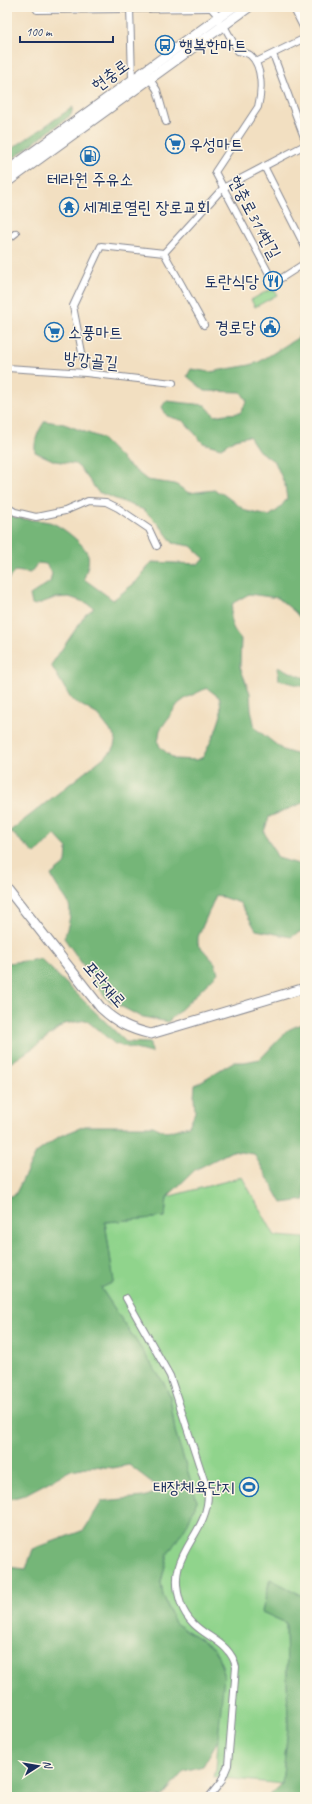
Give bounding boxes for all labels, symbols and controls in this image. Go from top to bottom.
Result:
scale bar [20,18,113,44]
text: 100 m [26,24,53,40]
bus stop icon: 행복한마트 [154,34,176,56]
place label: 행복한마트 [179,35,247,56]
street label: 현충로 [88,55,133,96]
supermarket icon: 우성마트 [164,133,186,155]
place label: 우성마트 [189,134,244,155]
fuel station icon: 테라원 주유소 [79,145,101,167]
place label: 테라원 주유소 [47,169,133,190]
street label: 현충로314번길 [224,172,285,263]
temple icon: 세계로열린 장로교회 [58,196,80,218]
place label: 세계로열린 장로교회 [83,197,210,218]
restaurant icon: 토란식당 [262,270,284,292]
place label: 토란식당 [204,271,259,292]
public building icon: 경로당 [259,316,281,338]
place label: 경로당 [215,317,256,338]
supermarket icon: 소풍마트 [43,321,65,343]
place label: 소풍마트 [68,322,123,343]
street label: 방강골길 [63,348,119,373]
street label: 포란재로 [79,957,130,1012]
sports icon: 태장체육단지 [238,1476,260,1498]
place label: 태장체육단지 [153,1477,235,1498]
north arrow [18,1746,58,1786]
text: N [40,1759,56,1771]

